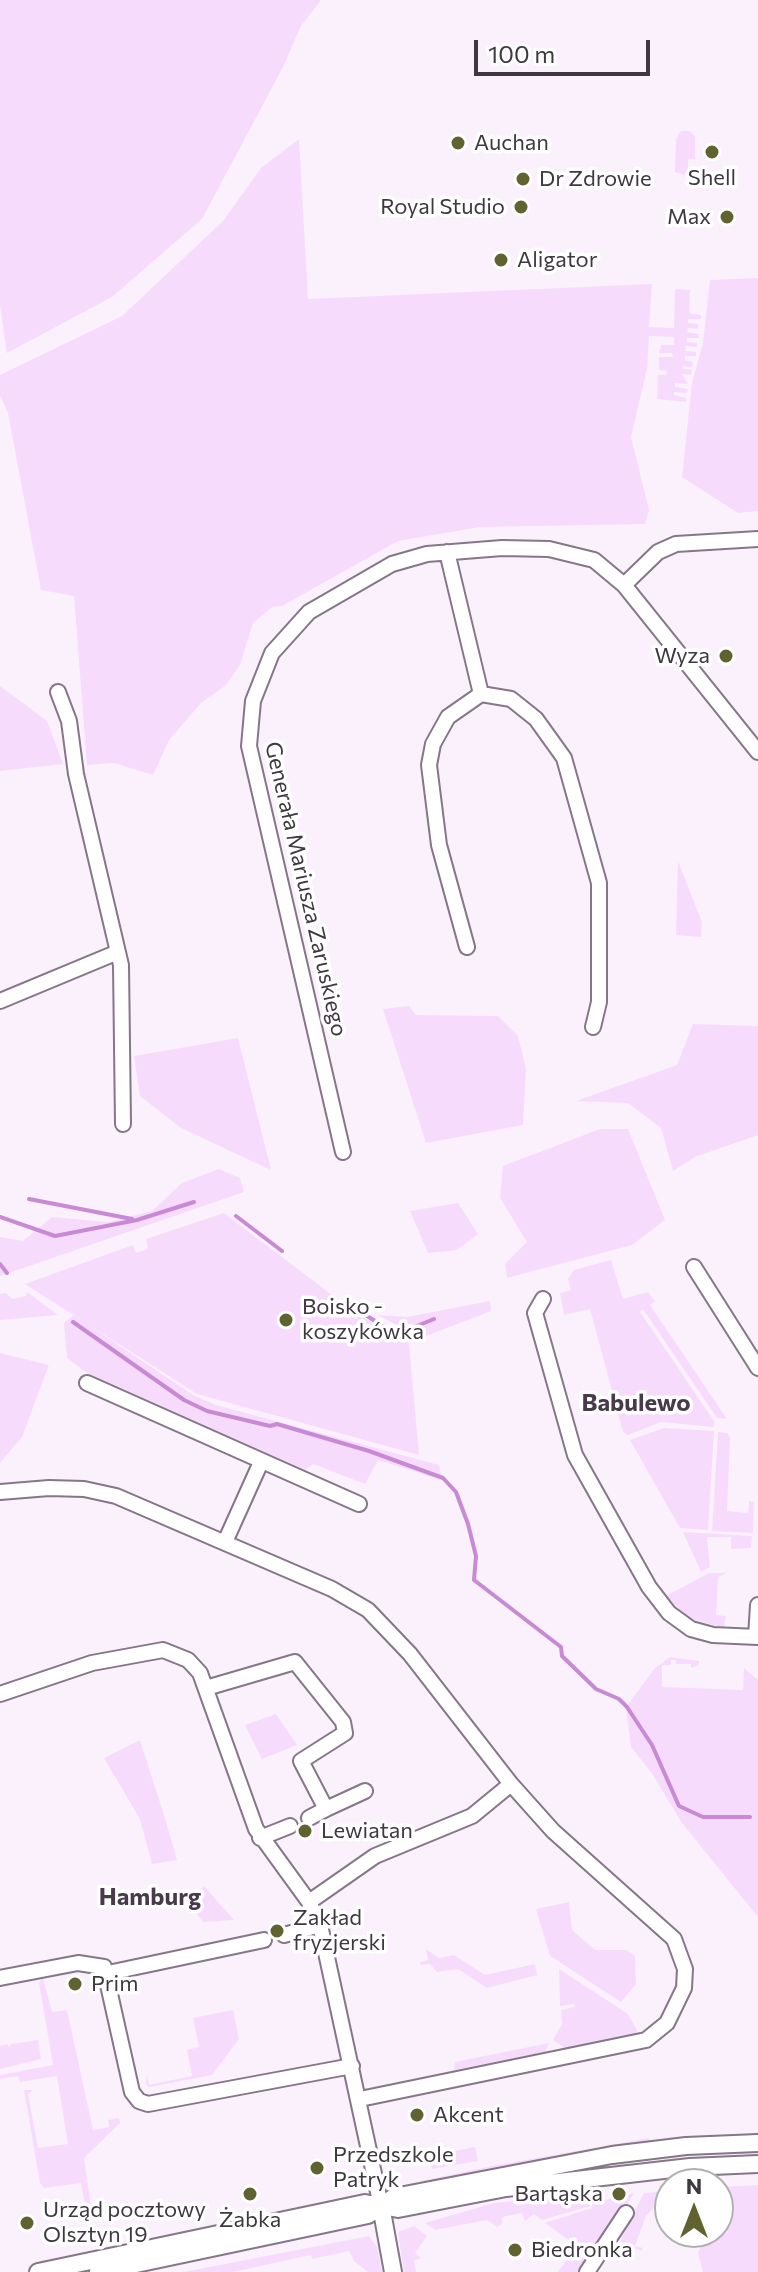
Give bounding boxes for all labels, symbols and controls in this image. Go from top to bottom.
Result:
scale bar [478,24,654,74]
text: 100 m [488,39,555,68]
place label: Auchan [474,130,549,156]
marker: Auchan [449,134,467,152]
marker: Shell [703,143,721,161]
place label: Shell [688,165,736,191]
place label: Dr Zdrowie [539,166,652,192]
marker: Dr Zdrowie [514,170,532,188]
place label: Royal Studio [380,194,505,220]
marker: Royal Studio [512,198,530,216]
place label: Max [667,204,711,230]
marker: Max [718,208,736,226]
place label: Aligator [517,247,597,273]
marker: Aligator [492,251,510,269]
place label: Wyza [654,643,710,669]
marker: Wyza [717,647,735,665]
street label: Generała Mariusza Zaruskiego [259,739,353,1039]
place label: Boisko - koszykówka [302,1294,424,1346]
marker: Boisko - koszykówka [277,1311,295,1329]
district label: Babulewo [582,1389,690,1417]
place label: Lewiatan [321,1818,413,1844]
marker: Lewiatan [296,1822,314,1840]
district label: Hamburg [99,1883,201,1911]
place label: Zakład fryzjerski [293,1905,386,1956]
marker: Zakład fryzjerski [268,1922,286,1940]
place label: Prim [91,1971,138,1997]
marker: Prim [66,1975,84,1993]
place label: Akcent [433,2102,504,2128]
marker: Akcent [408,2106,426,2124]
place label: Przedszkole Patryk [333,2142,454,2194]
marker: Przedszkole Patryk [308,2159,326,2177]
north arrow [654,2168,734,2248]
text: N [686,2172,702,2199]
place label: Bartąska [515,2181,603,2207]
marker: Żabka [241,2185,259,2203]
marker: Bartąska [610,2185,628,2203]
place label: Urząd pocztowy Olsztyn 19 [43,2197,206,2248]
place label: Żabka [219,2207,281,2233]
marker: Urząd pocztowy Olsztyn 19 [18,2214,36,2232]
place label: Biedronka [531,2237,633,2263]
marker: Biedronka [506,2241,524,2259]

